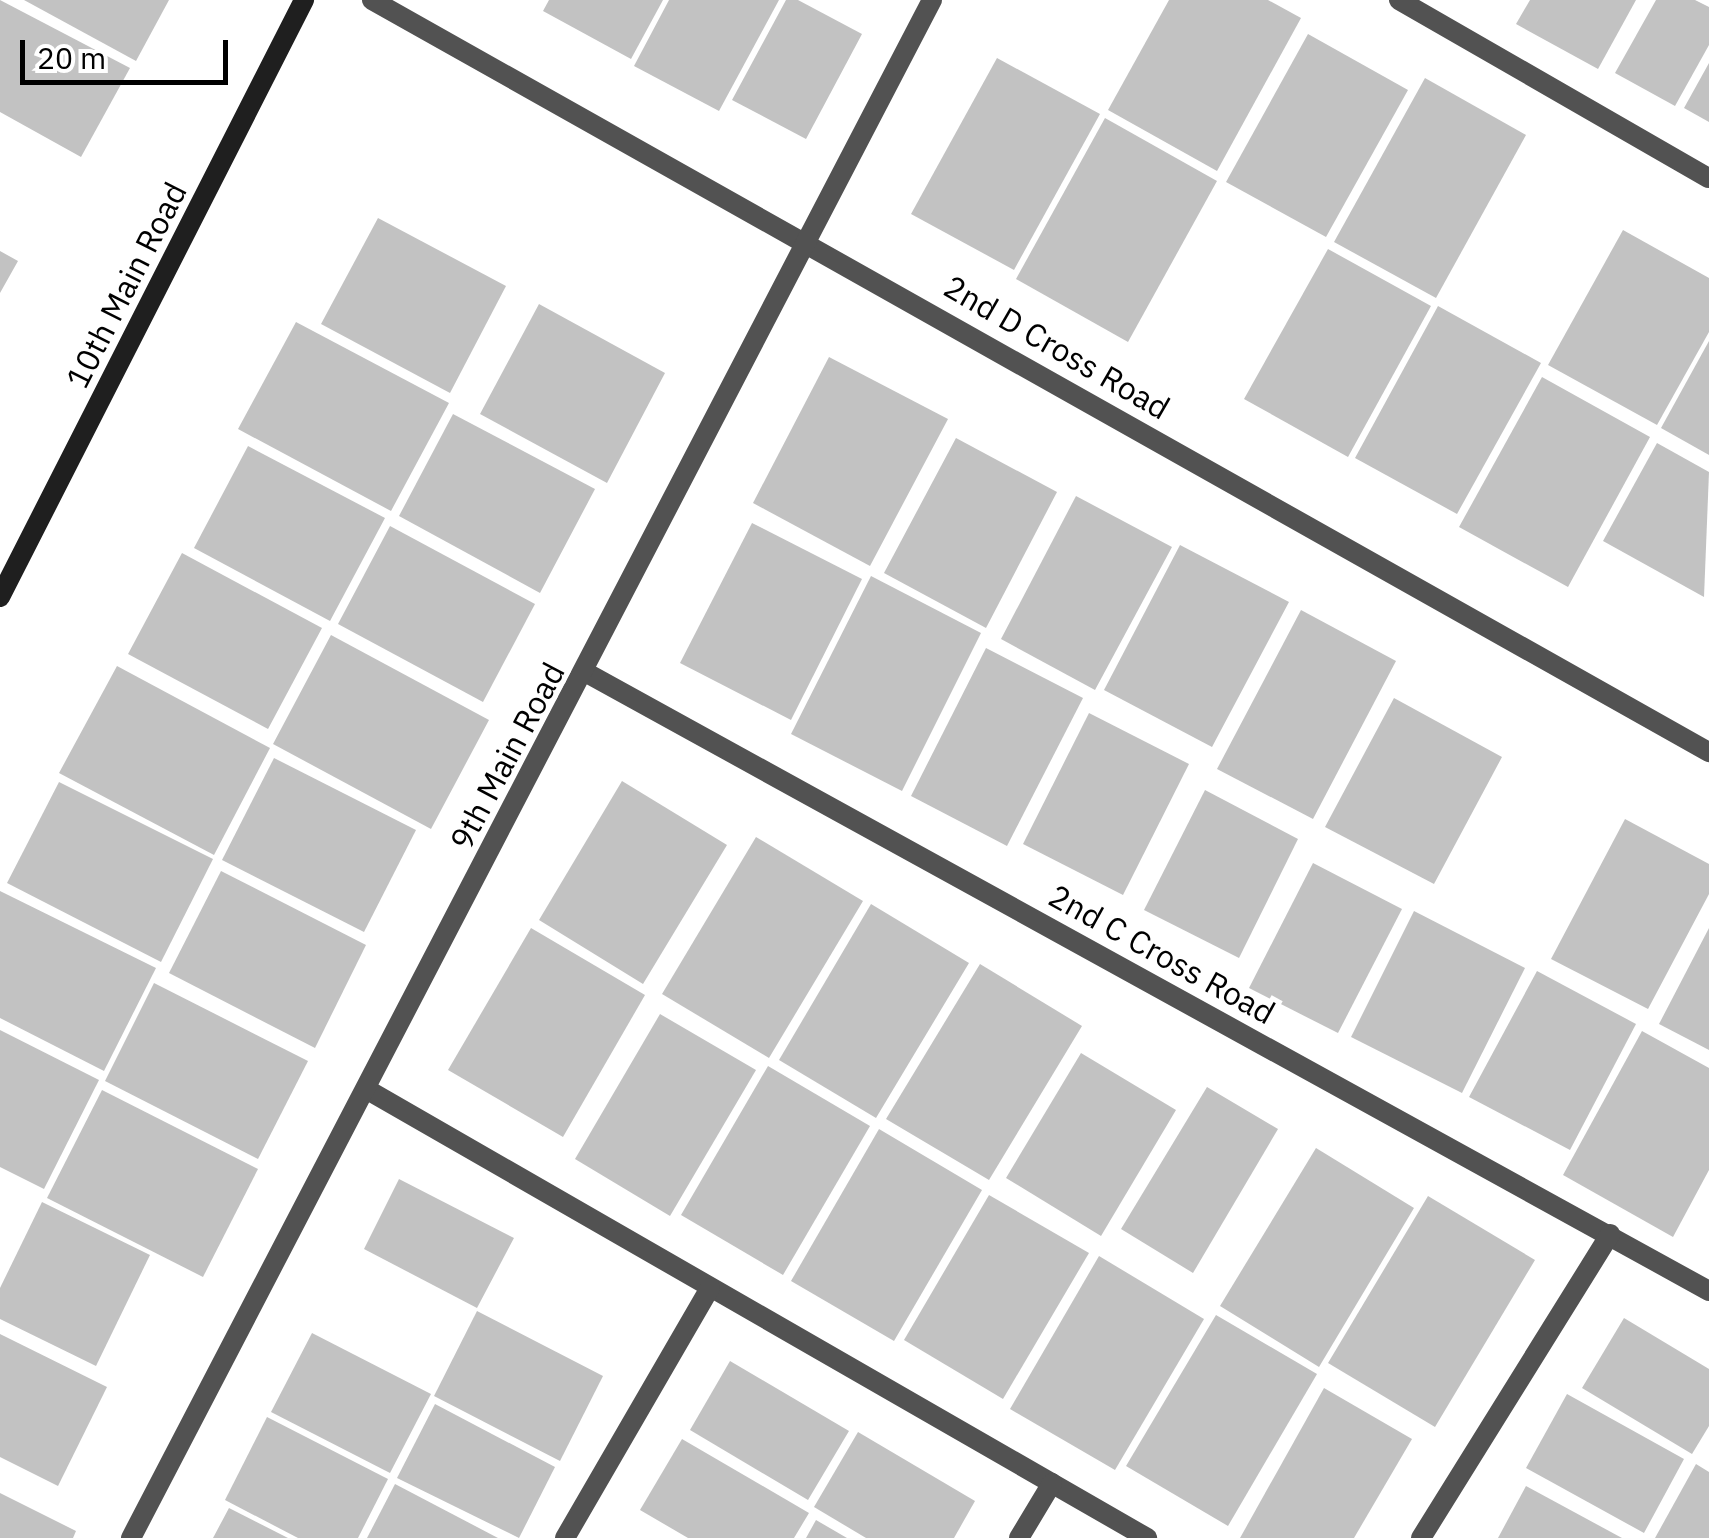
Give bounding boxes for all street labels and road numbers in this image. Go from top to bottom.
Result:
street label: 10th Main Road [58,176,194,394]
street label: 2nd D Cross Road [937,267,1177,427]
street label: 9th Main Road [442,656,572,856]
street label: 2nd C Cross Road [1042,876,1282,1032]

